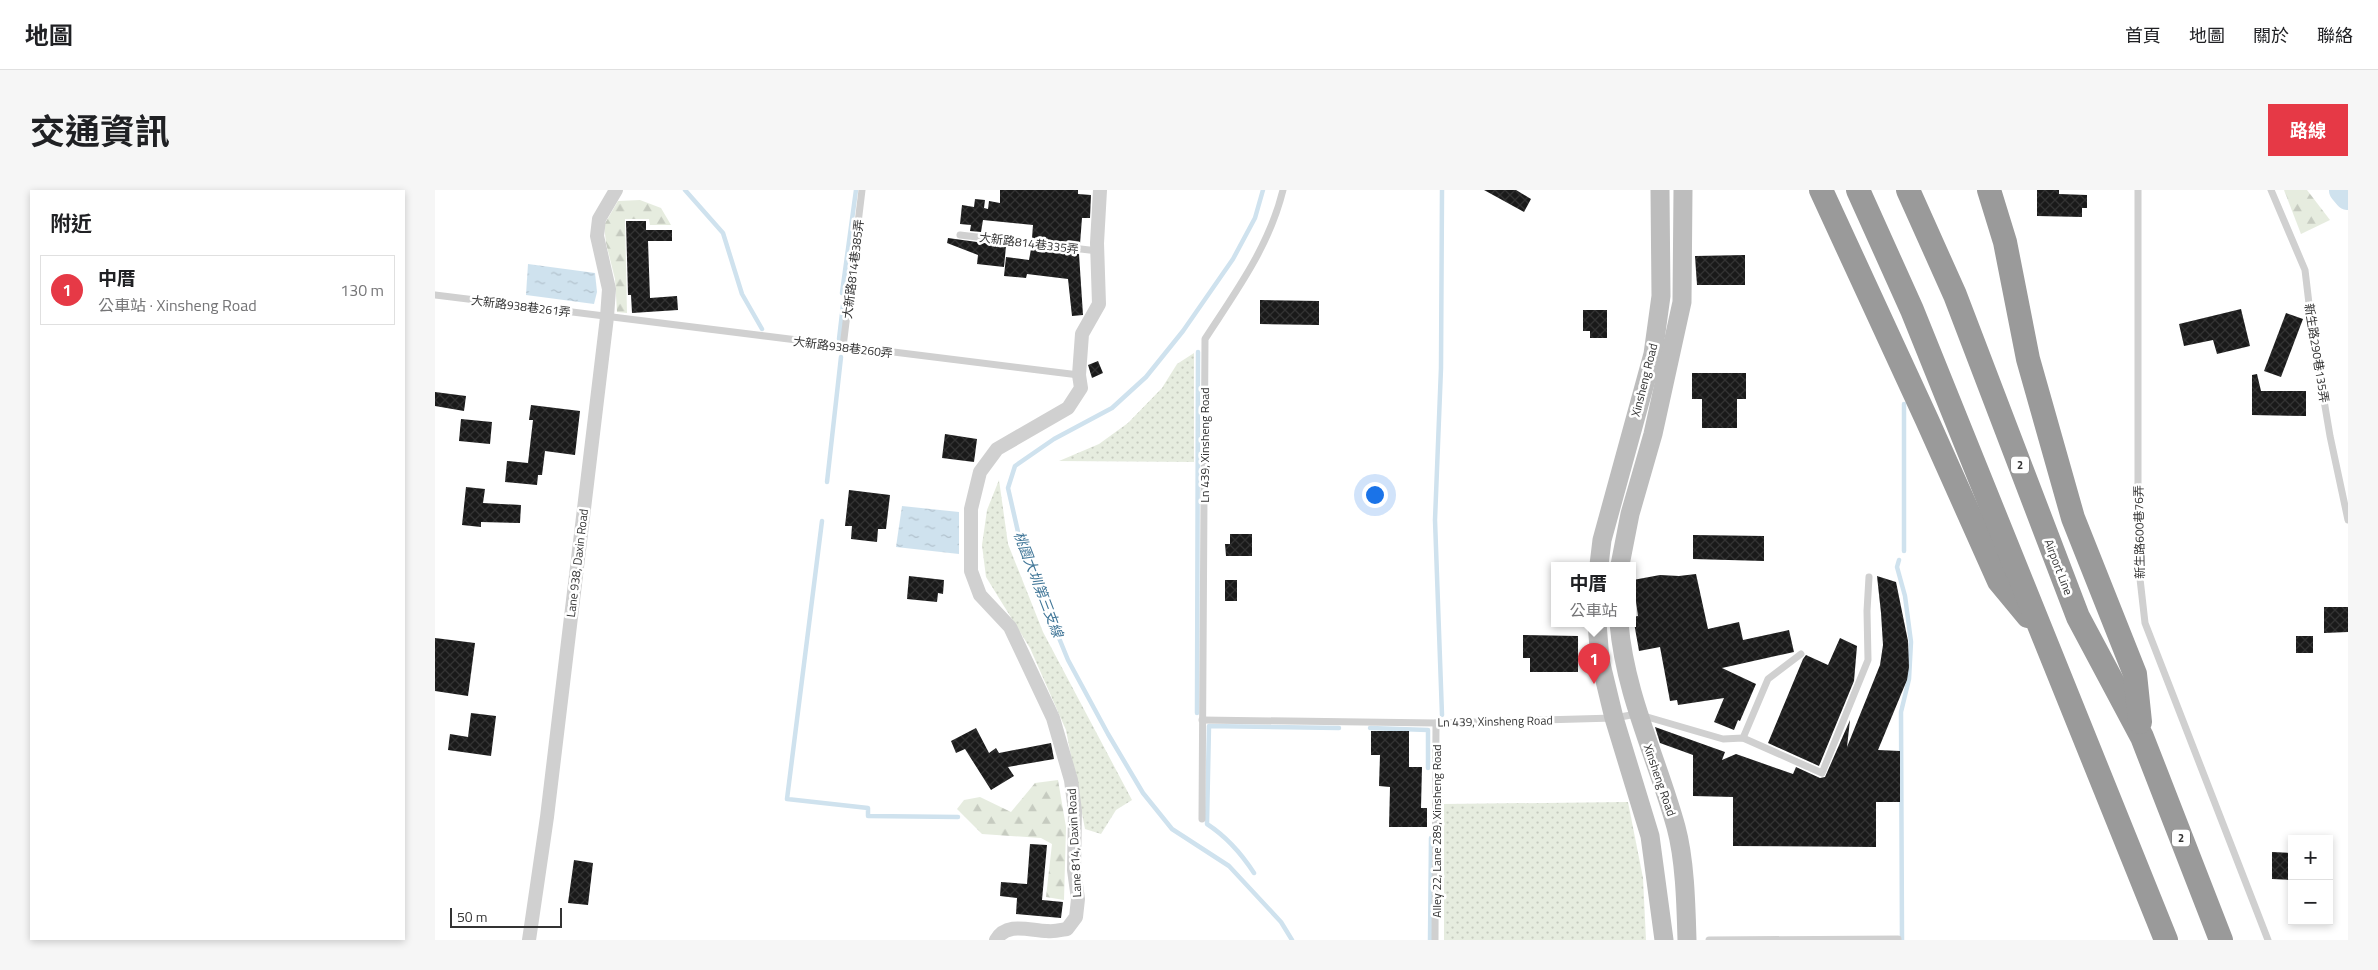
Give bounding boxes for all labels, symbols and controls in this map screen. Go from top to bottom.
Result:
text: 地圖 [25,17,73,53]
text: 首頁 [2125,22,2161,49]
text: 地圖 [2189,22,2225,49]
text: 關於 [2253,22,2289,49]
text: 聯絡 [2317,22,2353,49]
text: 交通資訊 [30,104,170,158]
button: 路線 [2268,104,2348,156]
text: 附近 [50,207,92,239]
street label: 大新路814巷385弄 [837,218,869,320]
street label: 大新路814巷335弄 [978,227,1080,259]
text: 中厝 [98,263,136,292]
text: 1 [63,278,71,302]
text: 130 m [340,278,384,302]
street label: 大新路938巷261弄 [470,290,572,322]
text: 公車站 · Xinsheng Road [98,293,257,317]
street label: 新生路290巷135弄 [2300,302,2334,404]
street label: 大新路938巷260弄 [792,331,894,363]
street label: Xinsheng Road [1626,341,1662,419]
street label: Ln 439, Xinsheng Road [1195,387,1214,503]
road number: 2 [2011,456,2029,474]
your location [1362,482,1388,508]
street label: 新生路600巷76弄 [2129,485,2149,579]
street label: Lane 938, Daxin Road [561,508,593,618]
water label: 桃園大圳第三支線 [1009,528,1070,642]
street label: Airport Line [2040,536,2078,598]
popup [1551,562,1636,627]
text: 中厝 [1569,568,1608,597]
text: 公車站 [1569,598,1618,622]
pin: 1 [1578,643,1610,684]
street label: Ln 439, Xinsheng Road [1437,710,1553,732]
street label: Xinsheng Road [1639,741,1681,819]
street label: Alley 22, Lane 289, Xinsheng Road [1427,744,1446,918]
street label: Lane 814, Daxin Road [1062,788,1086,898]
road number: 2 [2172,830,2190,846]
map controls [2288,835,2333,925]
button: + [2288,835,2333,880]
button: − [2288,880,2333,925]
scale bar [450,905,563,928]
text: 50 m [457,906,487,927]

